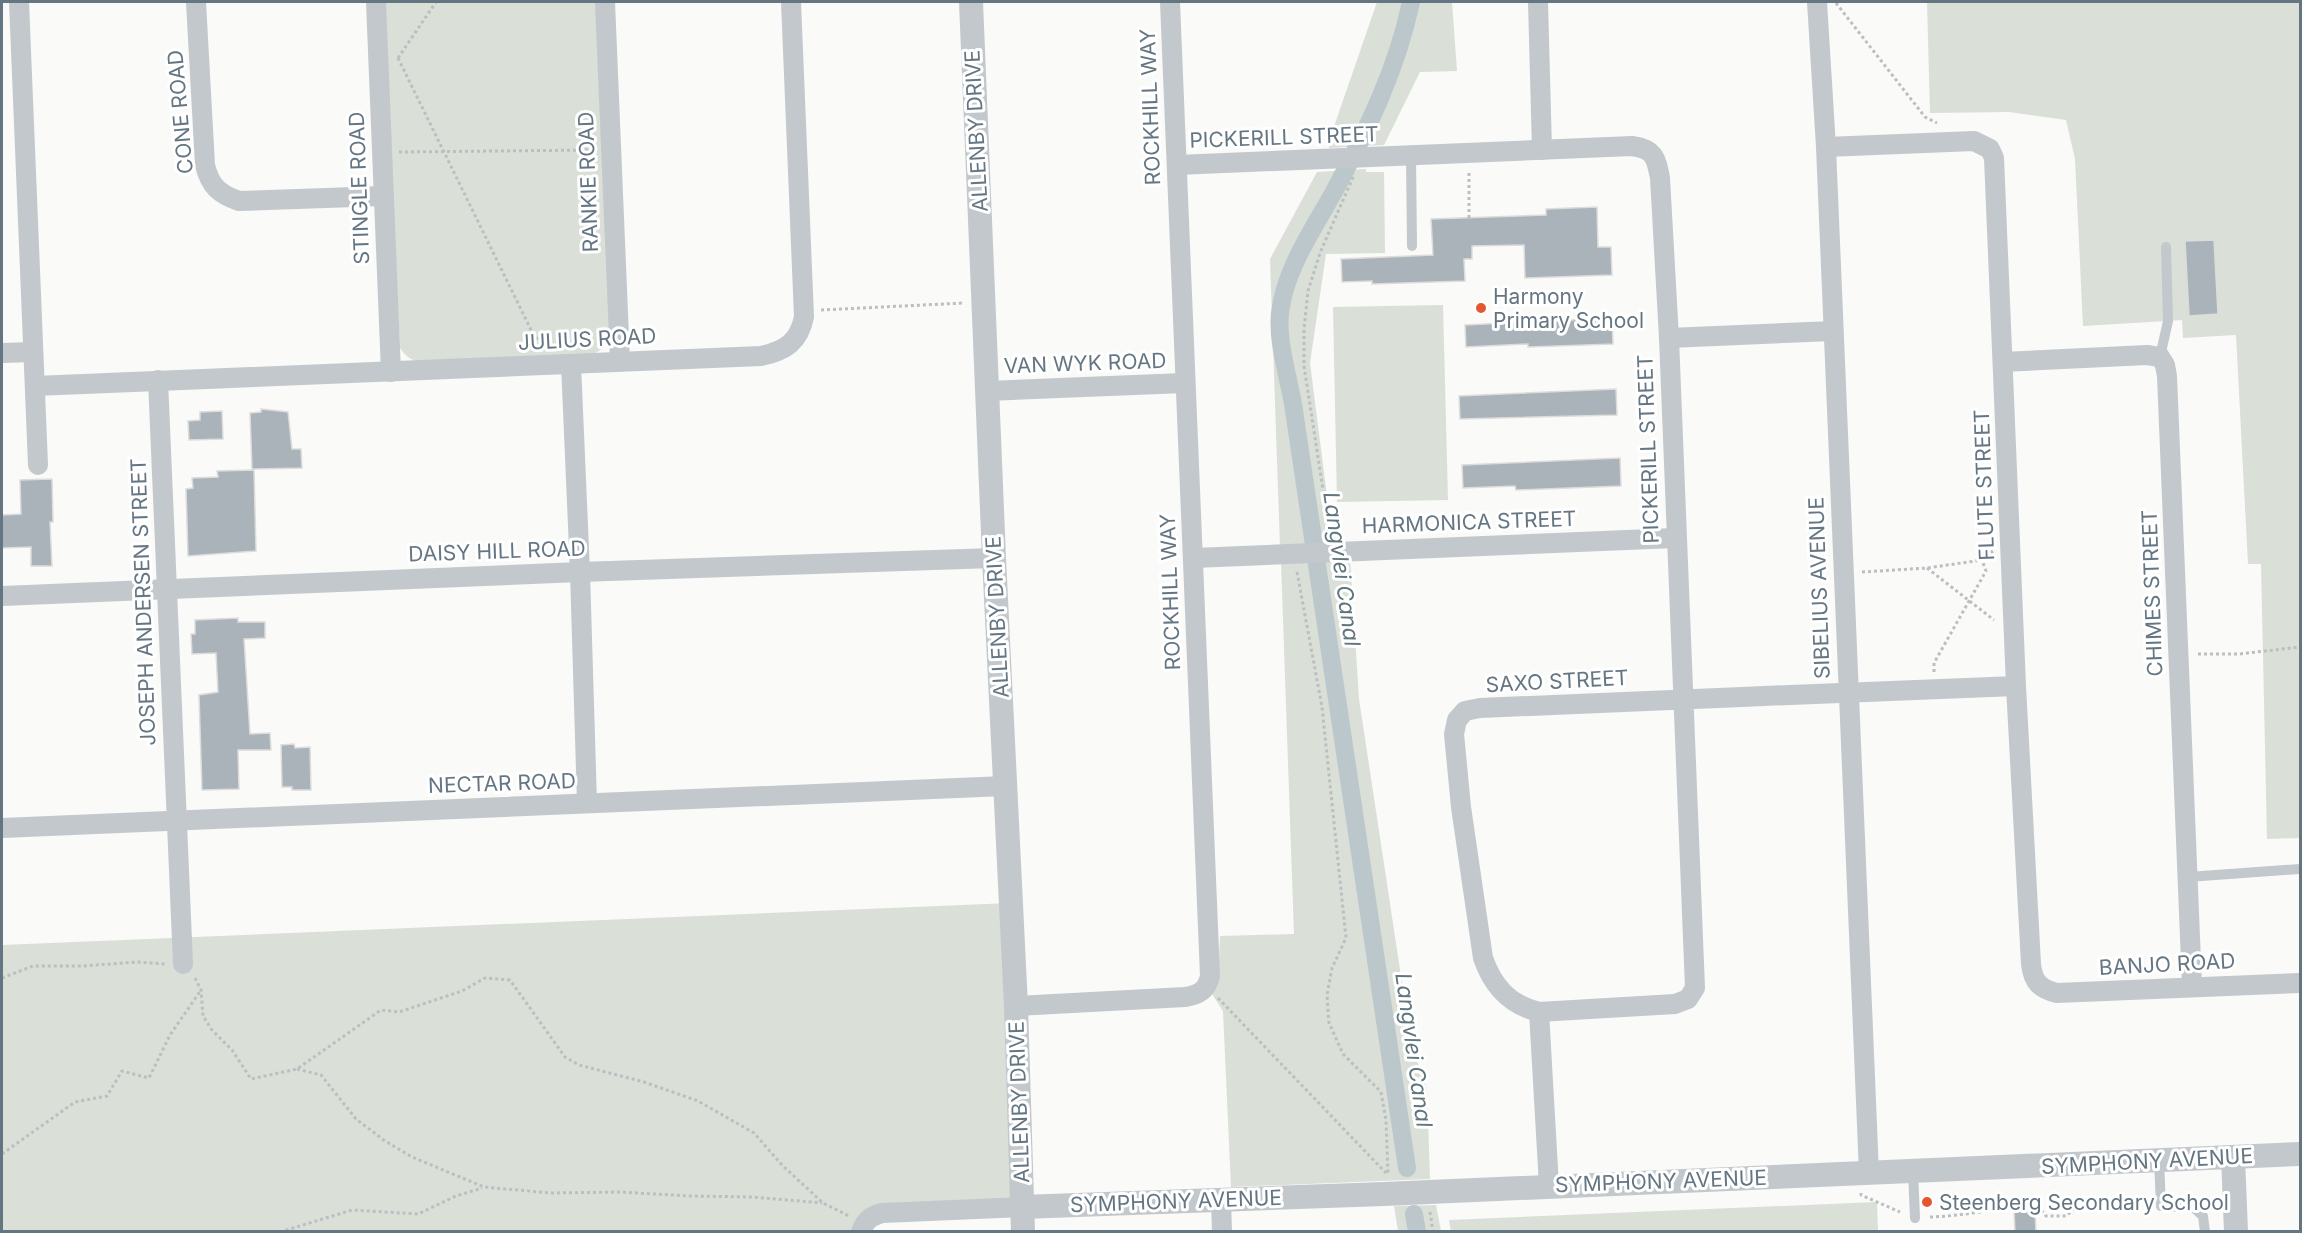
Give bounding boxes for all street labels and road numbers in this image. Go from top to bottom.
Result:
street label: ROCKHILL WAY [1135,28,1165,186]
street label: CONE ROAD [162,49,198,175]
street label: ALLENBY DRIVE [959,49,993,213]
street label: STINGLE ROAD [344,111,374,265]
street label: RANKIE ROAD [573,111,603,253]
street label: PICKERILL STREET [1189,121,1379,153]
street label: JULIUS ROAD [517,323,657,355]
street label: VAN WYK ROAD [1003,348,1167,378]
street label: PICKERILL STREET [1632,354,1664,544]
street label: FLUTE STREET [1969,409,1999,561]
street label: JOSEPH ANDERSEN STREET [125,458,161,746]
street label: SIBELIUS AVENUE [1803,497,1835,679]
street label: HARMONICA STREET [1361,506,1577,538]
street label: CHIMES STREET [2137,509,2167,677]
street label: ROCKHILL WAY [1155,513,1185,671]
street label: DAISY HILL ROAD [408,535,586,567]
street label: ALLENBY DRIVE [980,535,1014,699]
street label: SAXO STREET [1485,665,1629,697]
street label: NECTAR ROAD [428,768,576,798]
street label: BANJO ROAD [2098,948,2236,980]
street label: ALLENBY DRIVE [1004,1021,1034,1183]
street label: SYMPHONY AVENUE [2040,1143,2254,1179]
street label: SYMPHONY AVENUE [1555,1165,1767,1197]
street label: SYMPHONY AVENUE [1070,1185,1282,1217]

